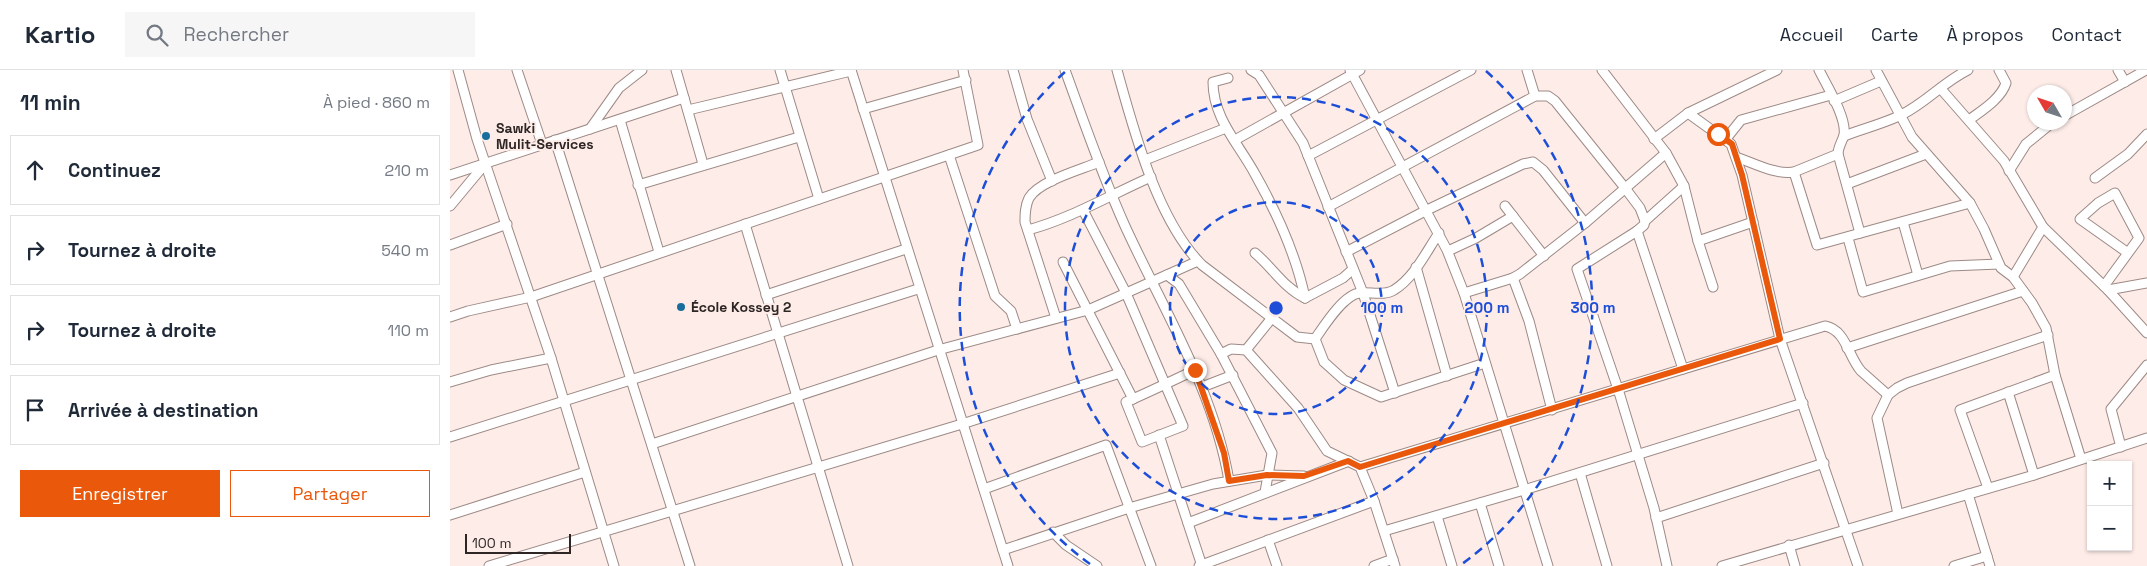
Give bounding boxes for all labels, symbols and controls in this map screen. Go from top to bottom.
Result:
search box [125,12,475,57]
text: Kartio [25,19,95,50]
icon: search [143,21,171,49]
text: Rechercher [183,22,289,47]
text: Accueil [1780,23,1843,46]
text: Carte [1871,23,1918,46]
text: À propos [1946,23,2024,46]
text: Contact [2052,23,2122,46]
north arrow [2027,85,2072,130]
text: 11 min [20,89,81,116]
text: À pied · 860 m [323,92,430,113]
place label: Sawki Mulit-Services [496,119,594,153]
route start [1707,123,1730,146]
marker: Sawki Mulit-Services [480,130,492,142]
icon: ahead [21,156,49,184]
text: Continuez [68,158,161,183]
text: 210 m [385,160,429,181]
icon: right [21,236,49,264]
text: Tournez à droite [68,238,217,263]
text: 540 m [381,240,429,261]
place label: École Kossey 2 [691,298,791,316]
text: 100 m [1361,298,1403,317]
text: 200 m [1465,298,1509,317]
text: 300 m [1570,298,1616,317]
centre of rings [1267,299,1285,317]
marker: École Kossey 2 [675,301,687,313]
icon: right [21,316,49,344]
text: Tournez à droite [68,318,217,343]
text: 110 m [387,320,429,341]
route end [1184,359,1207,382]
icon: arrive [21,396,49,424]
text: Arrivée à destination [68,398,258,423]
map controls [2087,461,2132,551]
button: + [2087,461,2132,506]
button: Enregistrer [20,470,220,517]
button: Partager [230,470,430,517]
button: − [2087,506,2132,551]
scale bar [465,531,571,554]
text: 100 m [472,534,511,552]

